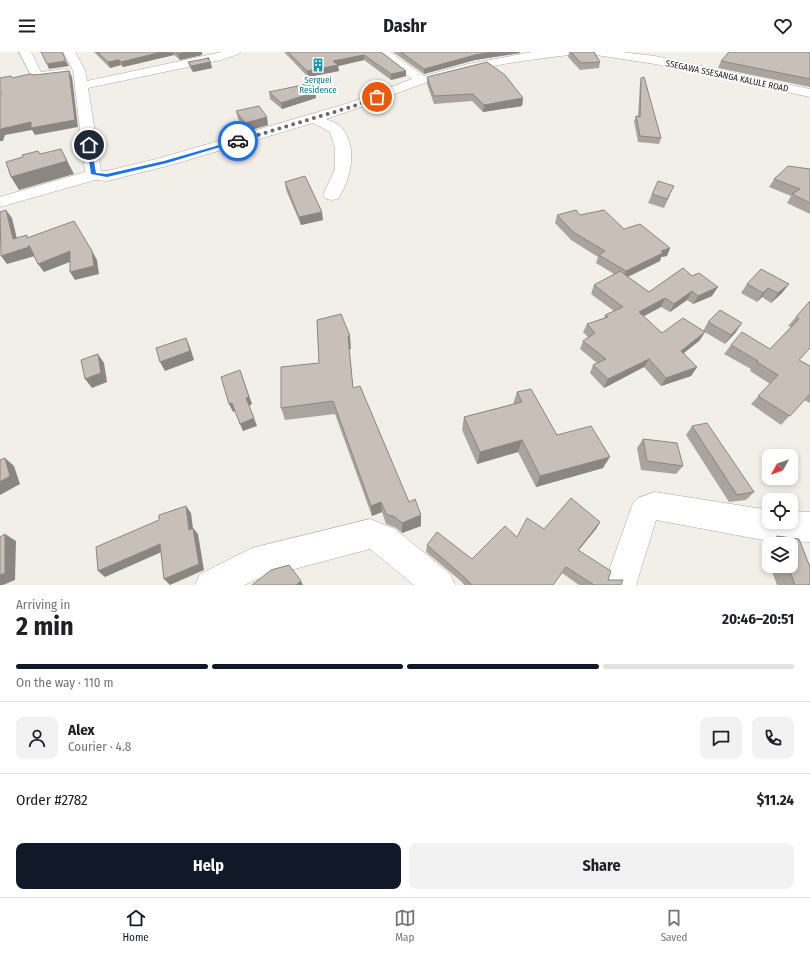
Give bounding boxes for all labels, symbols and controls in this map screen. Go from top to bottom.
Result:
icon: menu [16,15,38,37]
text: Dashr [383,15,427,37]
icon: heart [772,15,794,37]
building icon: Serguei Residence [310,57,326,73]
street label: SSEGAWA SSESANGA KALULE ROAD [665,58,789,94]
place label: Serguei Residence [299,75,337,95]
pin [360,80,394,114]
icon: bag [366,86,388,108]
courier [218,121,258,161]
pin [72,128,106,162]
icon: car [227,130,249,152]
icon: home [78,134,100,156]
north arrow [762,449,798,485]
map controls [762,449,798,573]
button: locate [762,493,798,529]
button: layers [762,537,798,573]
text: Arriving in [16,597,70,612]
text: 20:46–20:51 [722,610,794,628]
text: 2 min [16,611,74,642]
text: On the way · 110 m [16,675,114,690]
button: person [16,717,58,759]
button: chat [700,717,742,759]
button: phone [752,717,794,759]
text: Alex [68,721,95,739]
text: Courier · 4.8 [68,739,131,754]
text: Order #2782 [16,791,88,809]
text: $11.24 [757,791,794,809]
button: Help [16,843,401,889]
button: Share [409,843,794,889]
tab: Home [122,907,149,944]
tab: Map [394,907,416,944]
tab: Saved [661,907,688,944]

